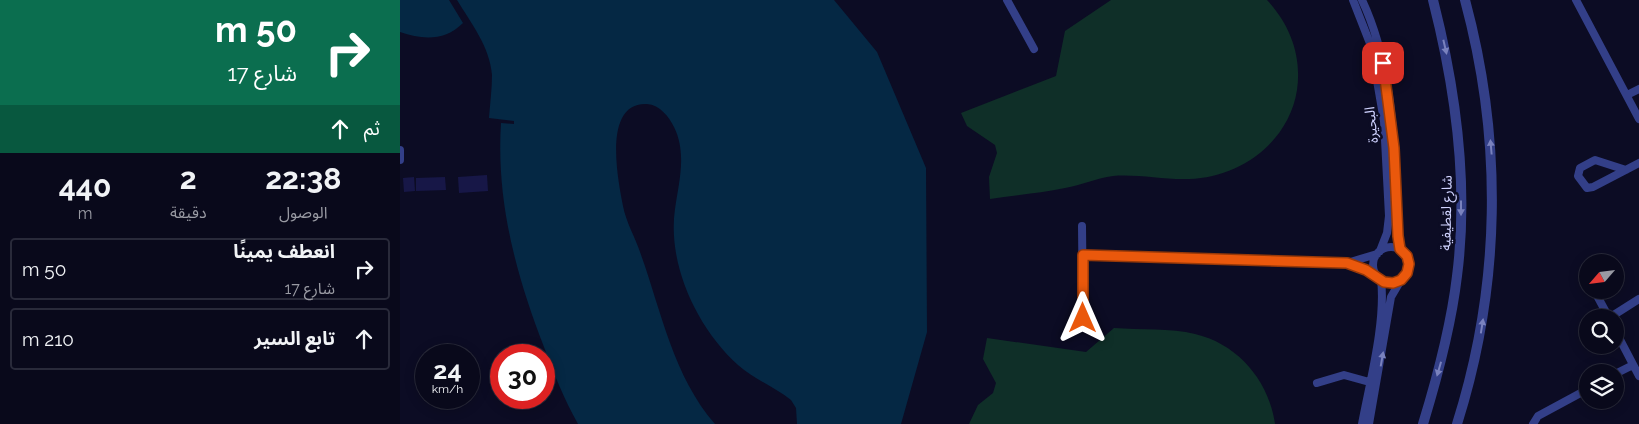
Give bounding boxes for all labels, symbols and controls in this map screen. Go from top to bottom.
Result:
text: 50 m [215,9,297,50]
icon: right [315,20,380,85]
one-way arrow [1441,40,1449,55]
pin [1362,42,1404,84]
icon: arrive [1369,49,1397,77]
text: شارع 17 [227,60,297,86]
street label: البحيرة [1361,106,1382,144]
icon: ahead [326,115,354,143]
text: ثم [364,117,380,139]
one-way arrow [1487,138,1495,154]
text: 2 [180,161,197,196]
text: 22:38 [265,161,341,196]
text: 440 [59,169,111,204]
street label: شارع لقطيفية [1437,175,1458,251]
one-way arrow [1457,201,1465,217]
text: دقيقة [170,203,207,222]
text: الوصول [279,203,328,222]
text: m [78,204,92,223]
text: انعطف يمينًا [233,240,335,262]
north arrow [1579,254,1624,299]
map controls [1579,254,1624,409]
icon: right [350,255,378,283]
text: 50 m [22,258,66,280]
text: شارع 17 [284,279,335,298]
position arrow [1056,291,1108,343]
button: search [1579,309,1624,354]
one-way arrow [1479,318,1487,334]
icon: ahead [350,325,378,353]
text: تابع السير [254,327,335,349]
text: 210 m [22,328,74,350]
speed limit sign: 30 [490,344,555,409]
one-way arrow [1378,351,1386,367]
text: 24 [433,355,462,385]
one-way arrow [1435,361,1443,377]
button: layers [1579,364,1624,409]
text: km/h [432,382,463,396]

